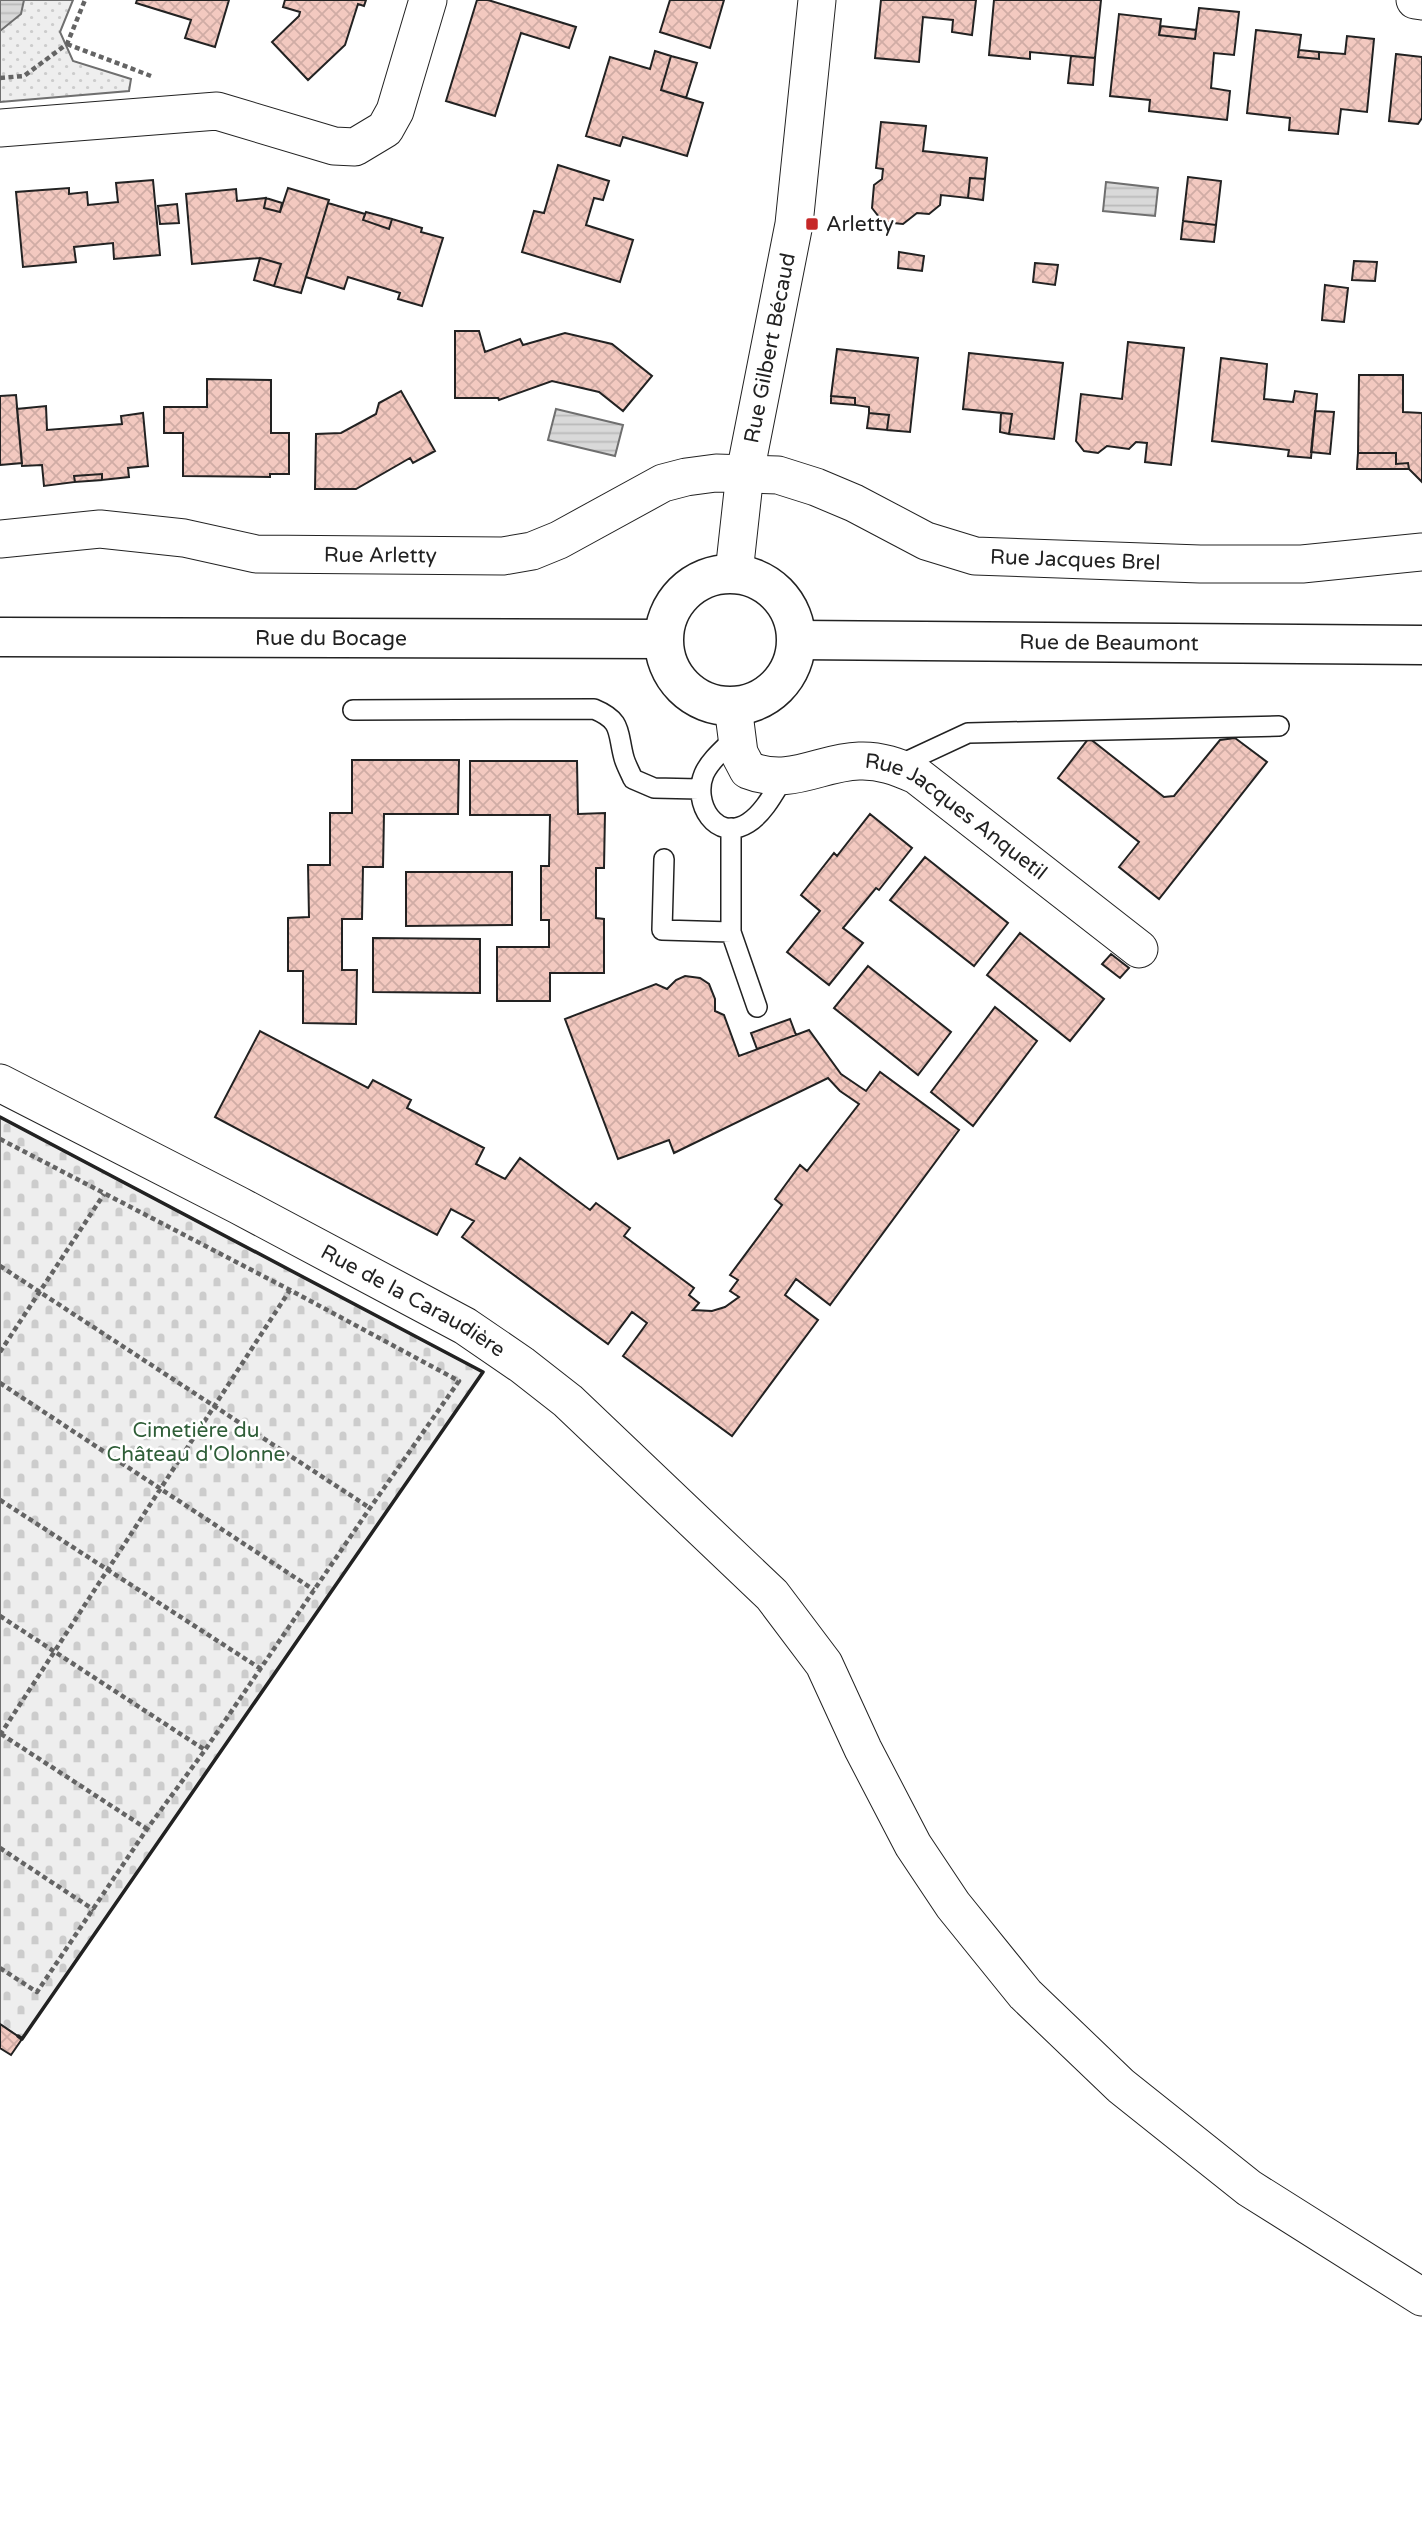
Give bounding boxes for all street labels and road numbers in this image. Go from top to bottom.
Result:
street label: Rue Gilbert Bécaud [739,251,801,445]
street label: Rue Arletty [324,543,437,568]
street label: Rue Jacques Brel [989,545,1161,576]
street label: Rue du Bocage [255,626,407,651]
street label: Rue de Beaumont [1019,630,1199,656]
street label: Rue Jacques Anquetil [864,749,1052,885]
street label: Rue de la Caraudière [317,1240,510,1363]

